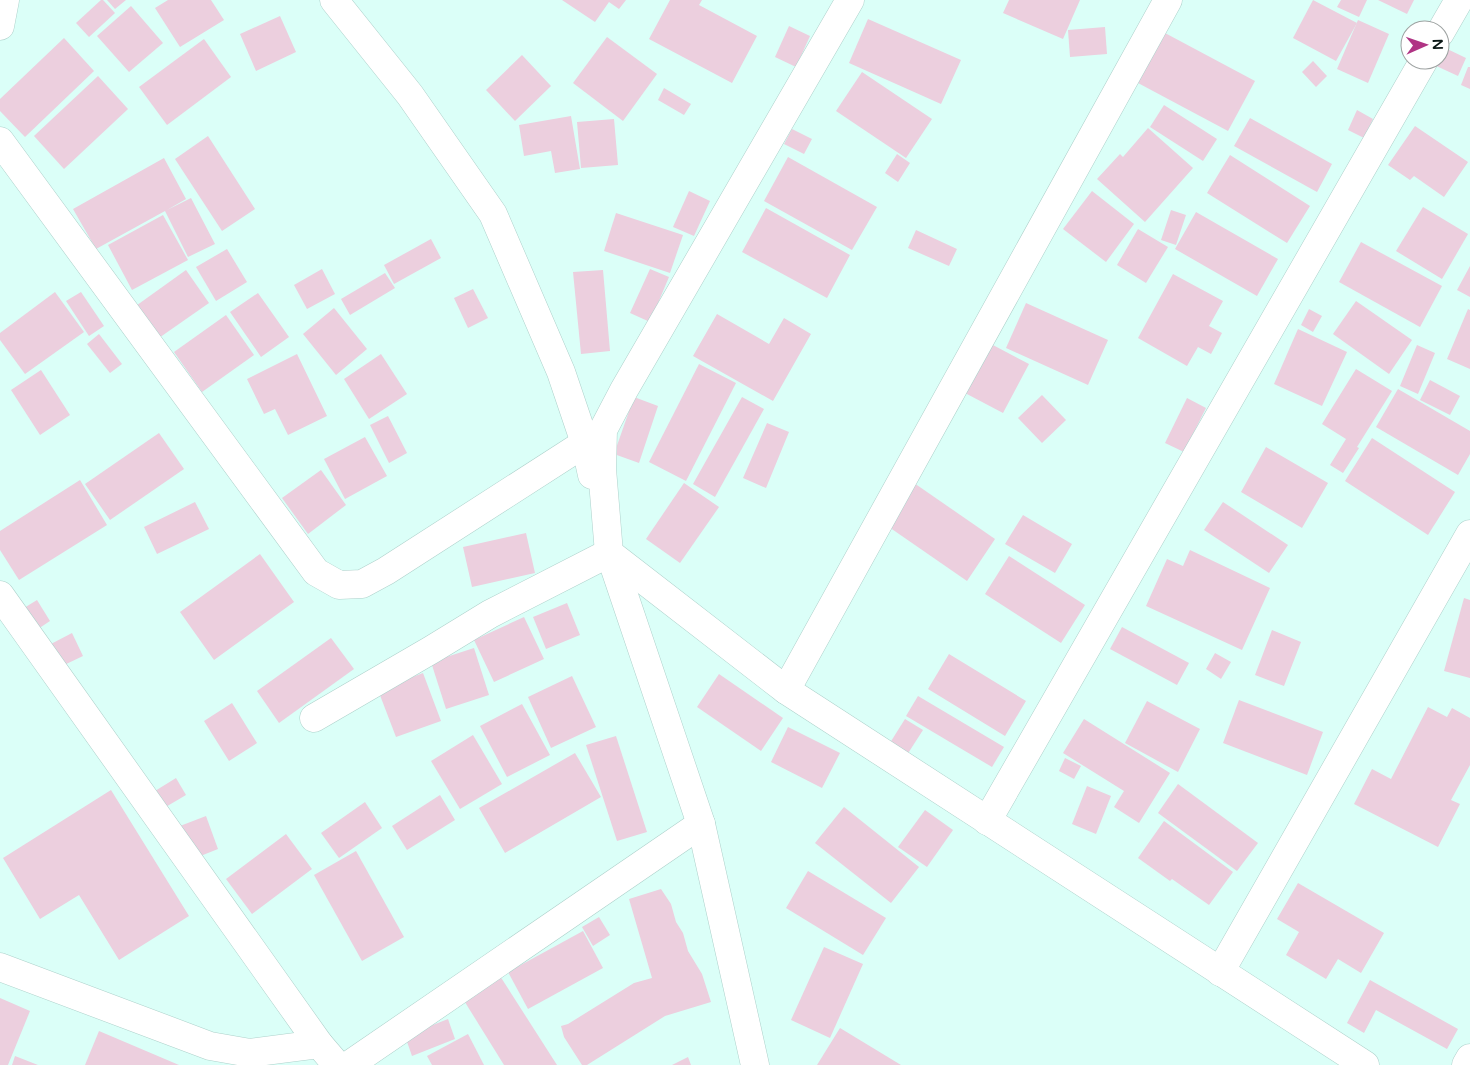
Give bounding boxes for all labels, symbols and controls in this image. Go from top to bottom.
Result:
north arrow [1400,20,1450,70]
text: N [1429,39,1446,50]

